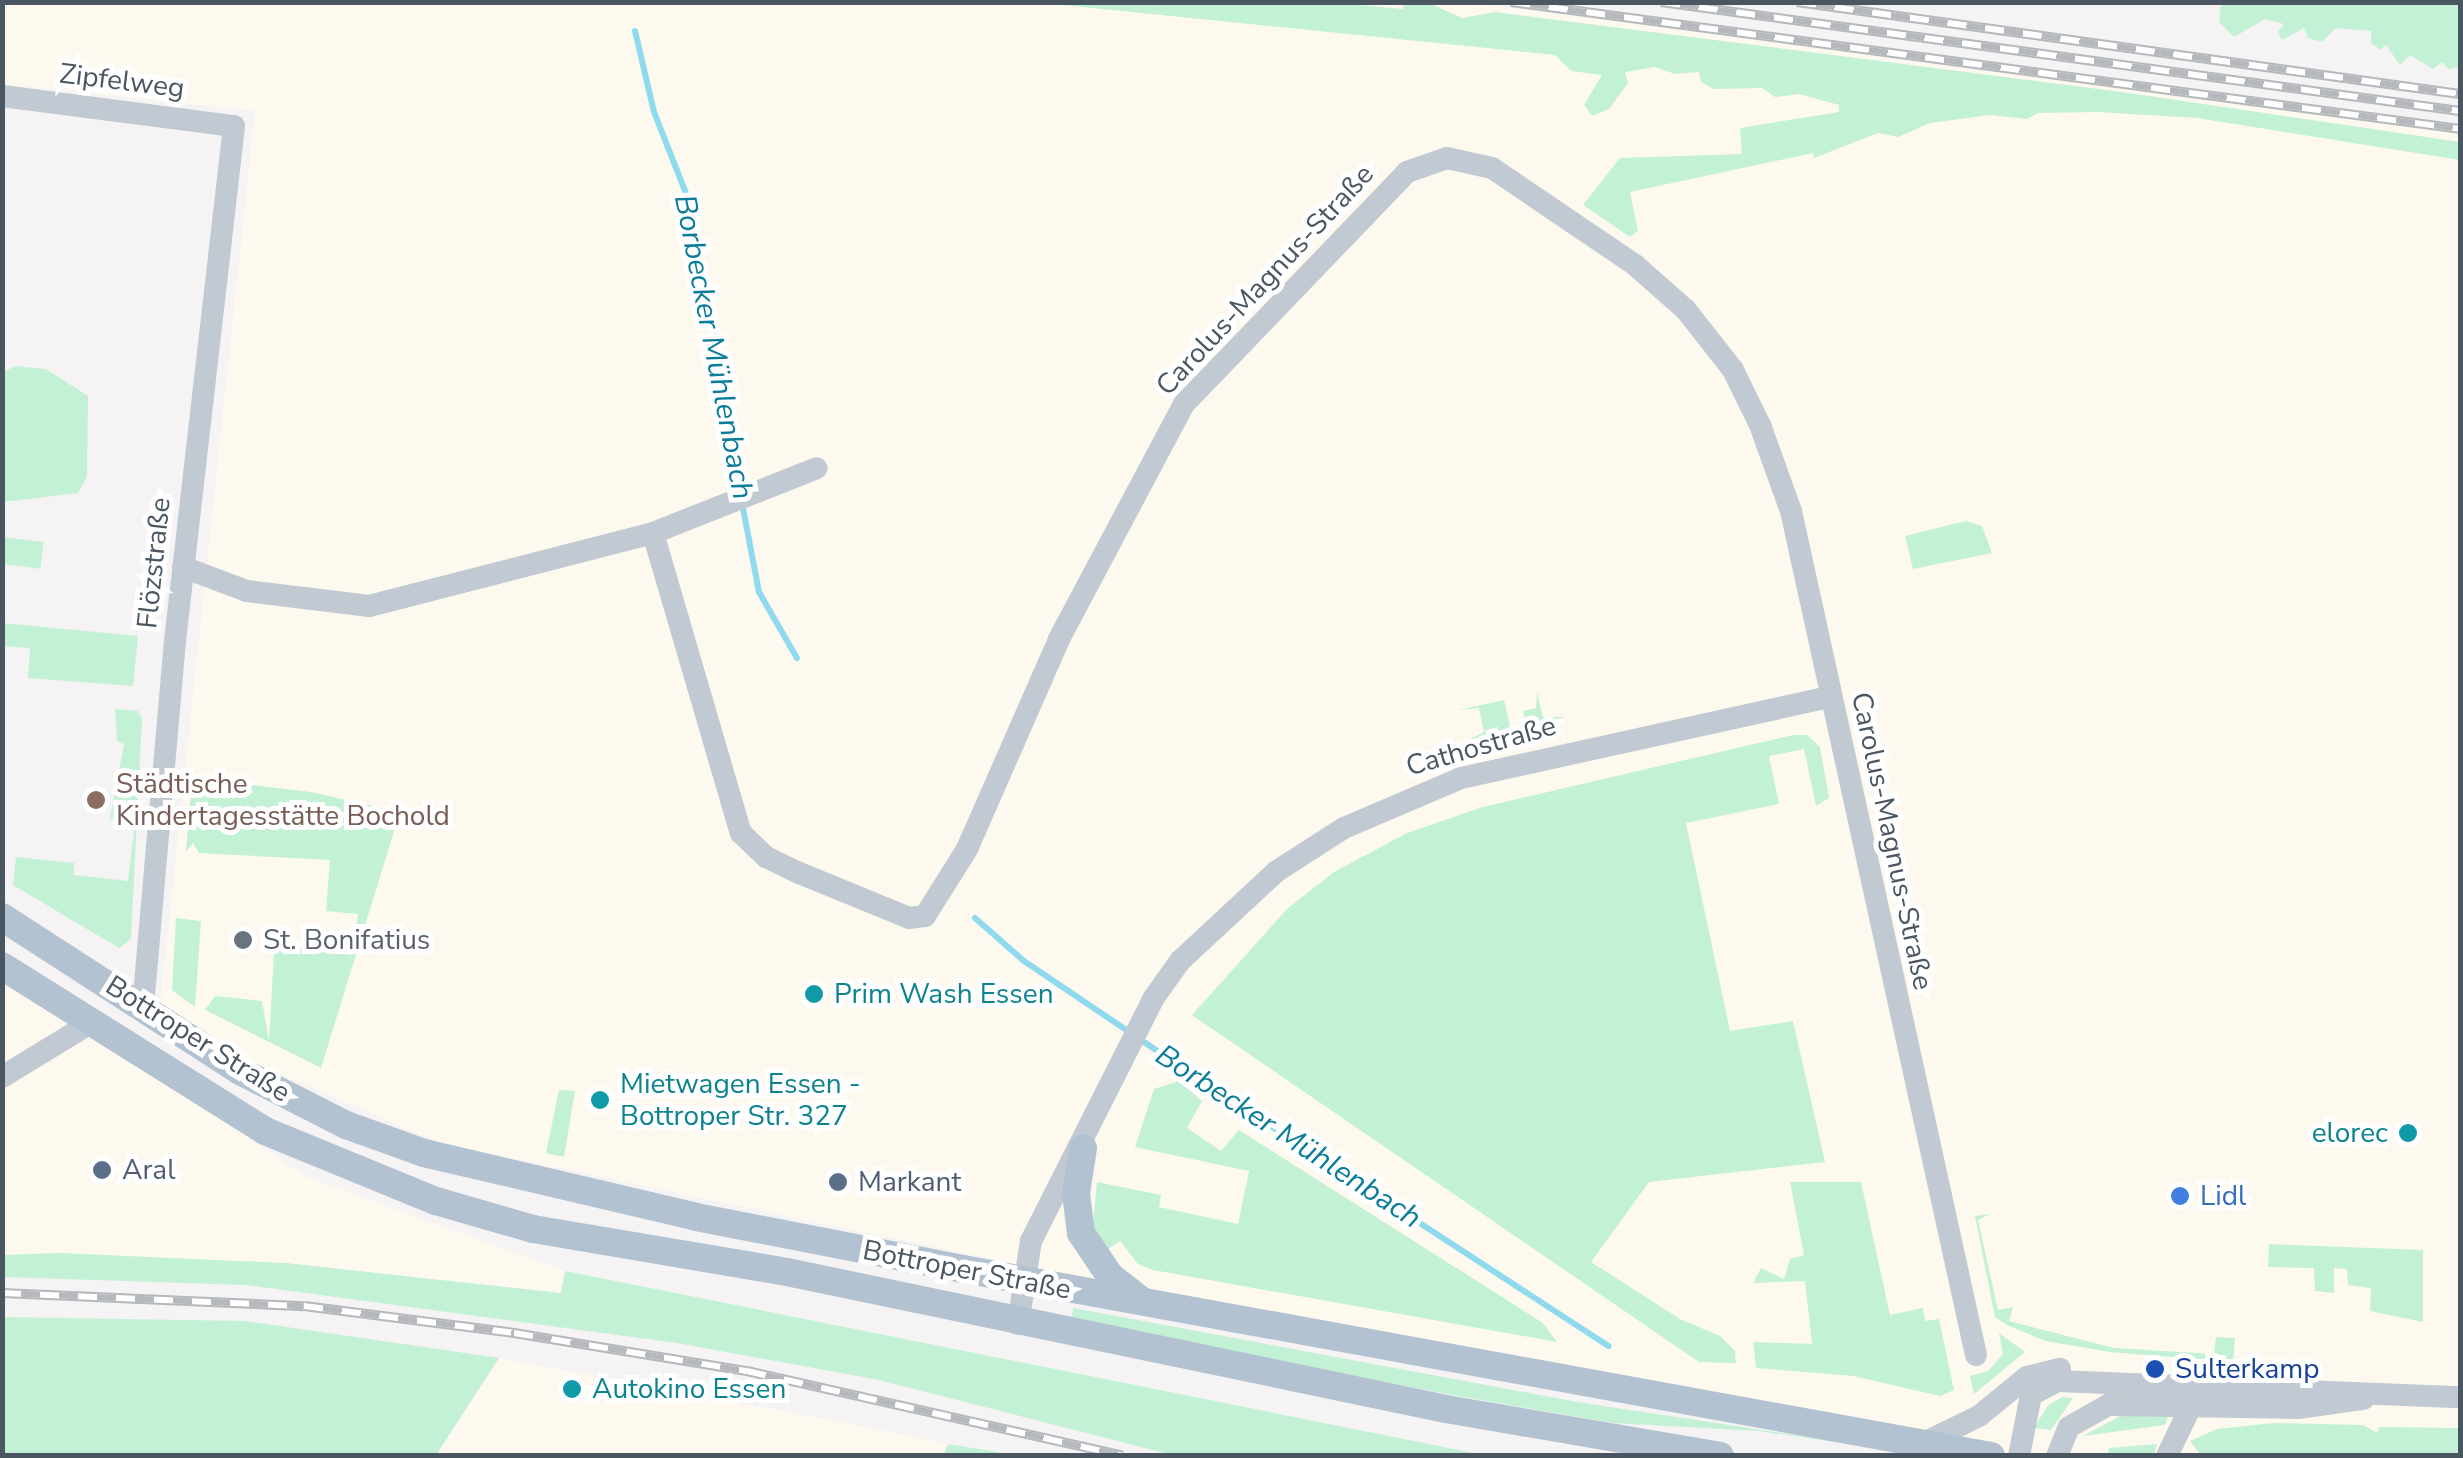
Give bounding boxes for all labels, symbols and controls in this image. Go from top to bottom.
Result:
street label: Zipfelweg [58,57,186,105]
street label: Carolus-Magnus-Straße [1149,158,1381,402]
water label: Borbecker Mühlenbach [666,192,760,502]
street label: Flözstraße [130,496,178,630]
street label: Carolus-Magnus-Straße [1844,689,1940,993]
street label: Cathostraße [1402,709,1560,783]
place label: Städtische Kindertagesstätte Bochold [116,767,450,833]
marker: Städtische Kindertagesstätte Bochold [85,789,107,811]
place label: St. Bonifatius [263,923,430,957]
marker: St. Bonifatius [232,929,254,951]
street label: Bottroper Straße [100,969,296,1109]
place label: Prim Wash Essen [834,977,1054,1011]
marker: Prim Wash Essen [803,983,825,1005]
water label: Borbecker Mühlenbach [1148,1038,1428,1236]
place label: Mietwagen Essen - Bottroper Str. 327 [620,1067,861,1133]
marker: Mietwagen Essen - Bottroper Str. 327 [589,1089,611,1111]
place label: elorec [2312,1116,2388,1150]
marker: elorec [2397,1122,2419,1144]
place label: Aral [122,1153,175,1187]
marker: Aral [91,1159,113,1181]
place label: Markant [858,1165,961,1199]
marker: Markant [827,1171,849,1193]
place label: Lidl [2200,1179,2246,1213]
marker: Lidl [2169,1185,2191,1207]
street label: Bottroper Straße [860,1233,1074,1307]
place label: Sulterkamp [2175,1352,2320,1386]
marker: Sulterkamp [2144,1358,2166,1380]
place label: Autokino Essen [592,1372,786,1406]
marker: Autokino Essen [561,1378,583,1400]

